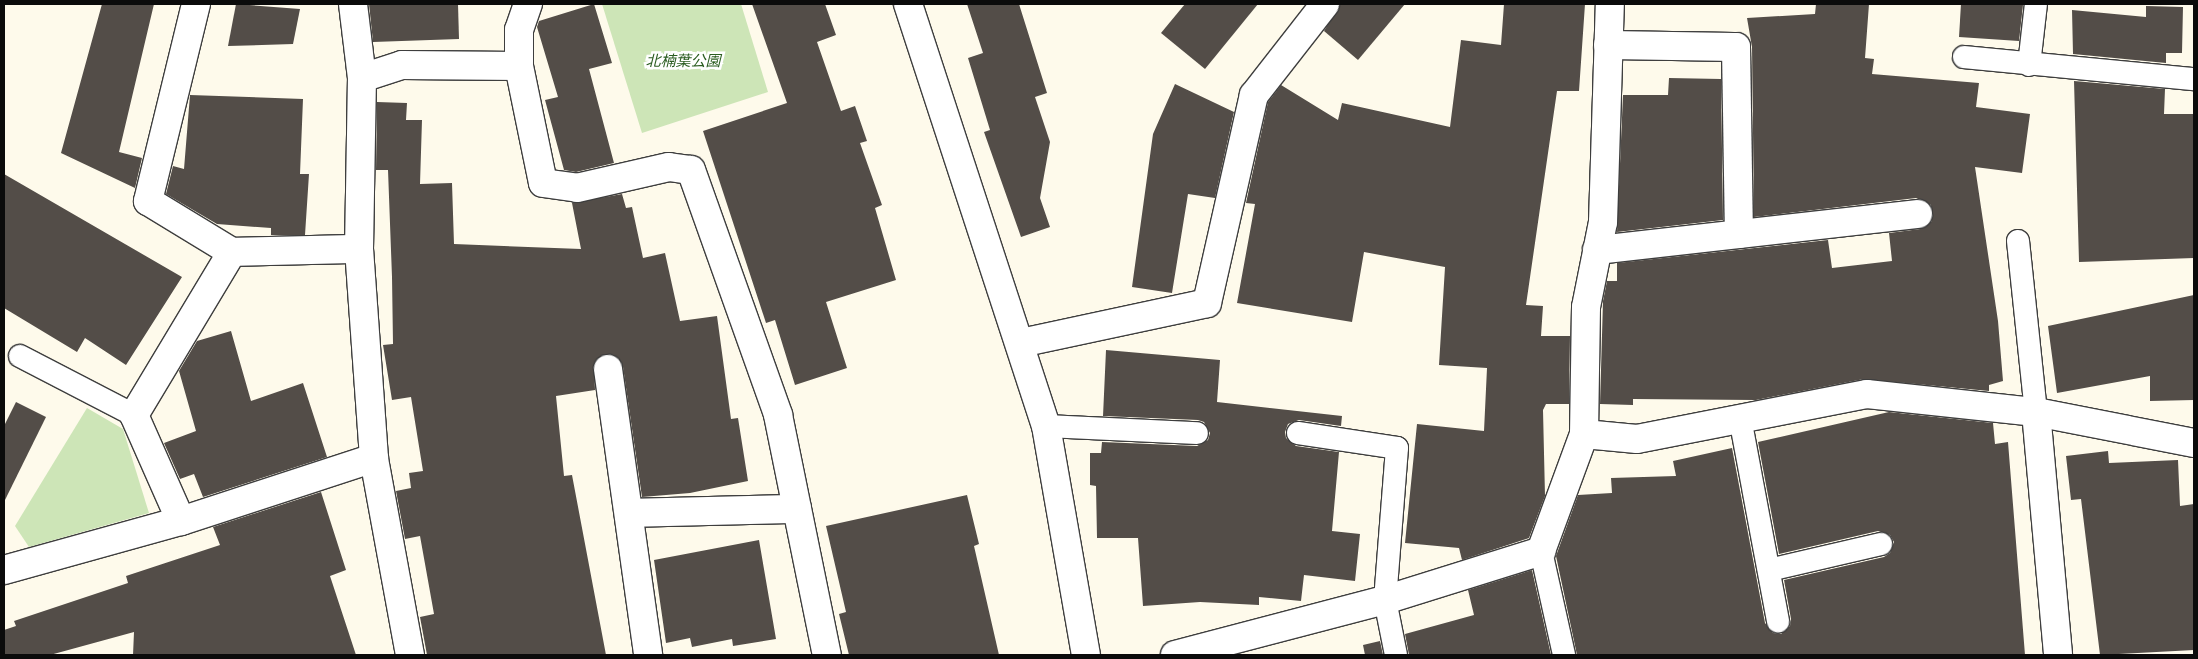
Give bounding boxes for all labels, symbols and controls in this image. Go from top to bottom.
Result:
park label: 北楠葉公園 [646,52,720,70]

